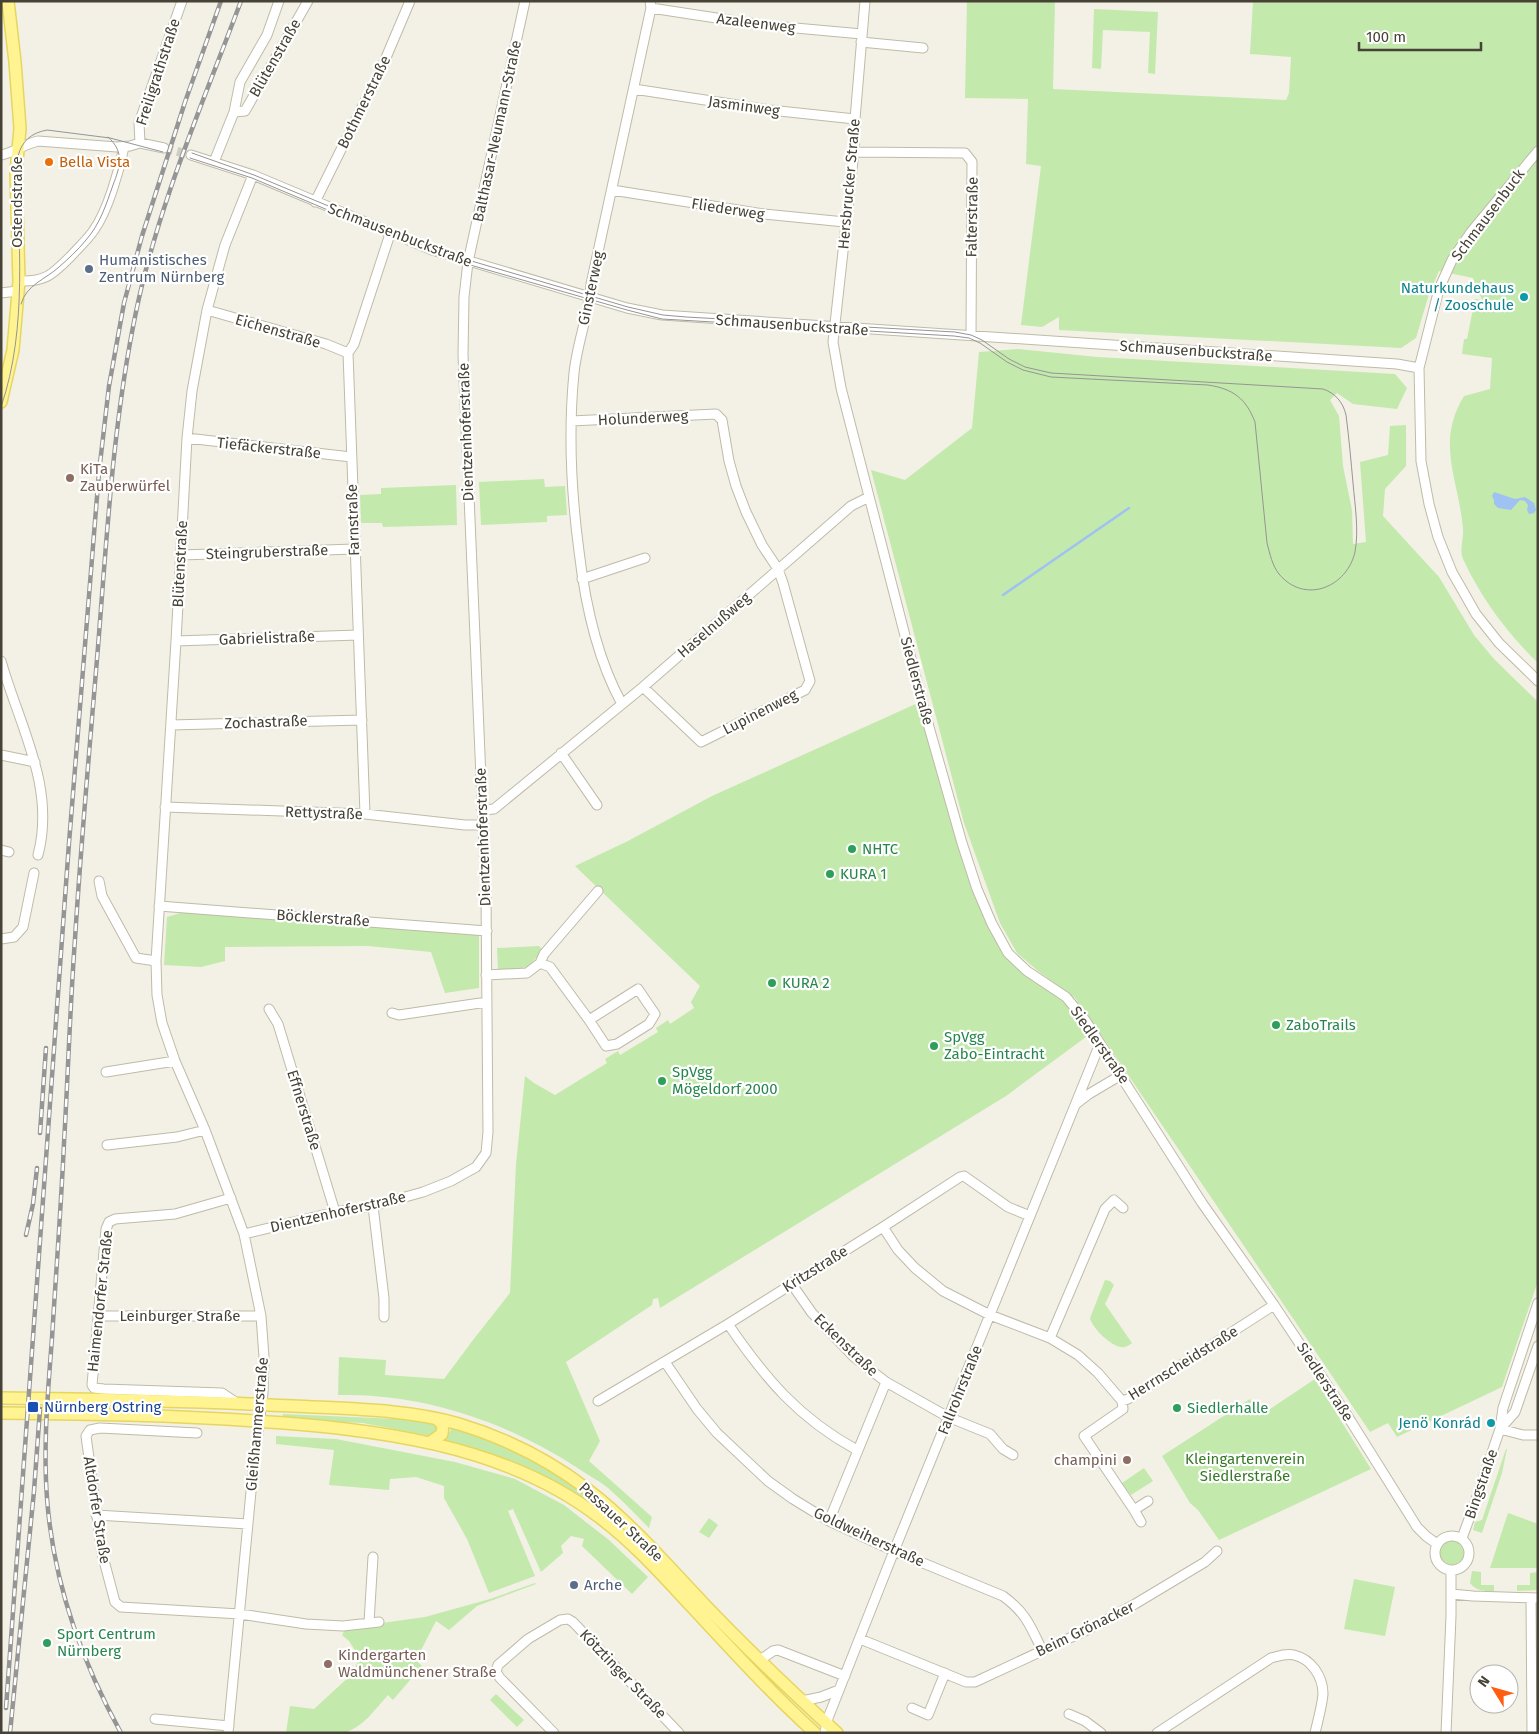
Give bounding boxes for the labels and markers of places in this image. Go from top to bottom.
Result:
place label: Bella Vista [59,153,130,171]
marker: Bella Vista [43,156,55,168]
place label: Humanistisches Zentrum Nürnberg [99,251,224,286]
marker: Humanistisches Zentrum Nürnberg [83,263,95,275]
place label: Naturkundehaus / Zooschule [1401,279,1514,314]
marker: Naturkundehaus / Zooschule [1518,291,1530,303]
place label: KiTa Zauberwürfel [80,460,171,495]
marker: KiTa Zauberwürfel [64,472,76,484]
place label: NHTC [862,840,899,858]
marker: NHTC [846,843,858,855]
place label: KURA 1 [840,865,887,883]
marker: KURA 1 [824,868,836,880]
place label: KURA 2 [782,974,830,992]
marker: KURA 2 [766,977,778,989]
place label: ZaboTrails [1286,1016,1356,1034]
marker: ZaboTrails [1270,1019,1282,1031]
place label: SpVgg Zabo-Eintracht [944,1028,1045,1063]
marker: SpVgg Zabo-Eintracht [928,1040,940,1052]
place label: SpVgg Mögeldorf 2000 [672,1063,778,1098]
marker: SpVgg Mögeldorf 2000 [656,1075,668,1087]
place label: Nürnberg Ostring [44,1398,162,1416]
place label: Siedlerhalle [1187,1399,1269,1417]
marker: Nürnberg Ostring [26,1400,40,1414]
marker: Siedlerhalle [1171,1402,1183,1414]
place label: Jenö Konrád [1398,1414,1481,1432]
marker: Jenö Konrád [1485,1417,1497,1429]
place label: champini [1054,1451,1117,1469]
marker: champini [1121,1454,1133,1466]
place label: Arche [584,1576,622,1594]
marker: Arche [568,1579,580,1591]
place label: Sport Centrum Nürnberg [57,1625,156,1660]
marker: Sport Centrum Nürnberg [41,1637,53,1649]
place label: Kindergarten Waldmünchener Straße [338,1646,497,1681]
marker: Kindergarten Waldmünchener Straße [322,1658,334,1670]

